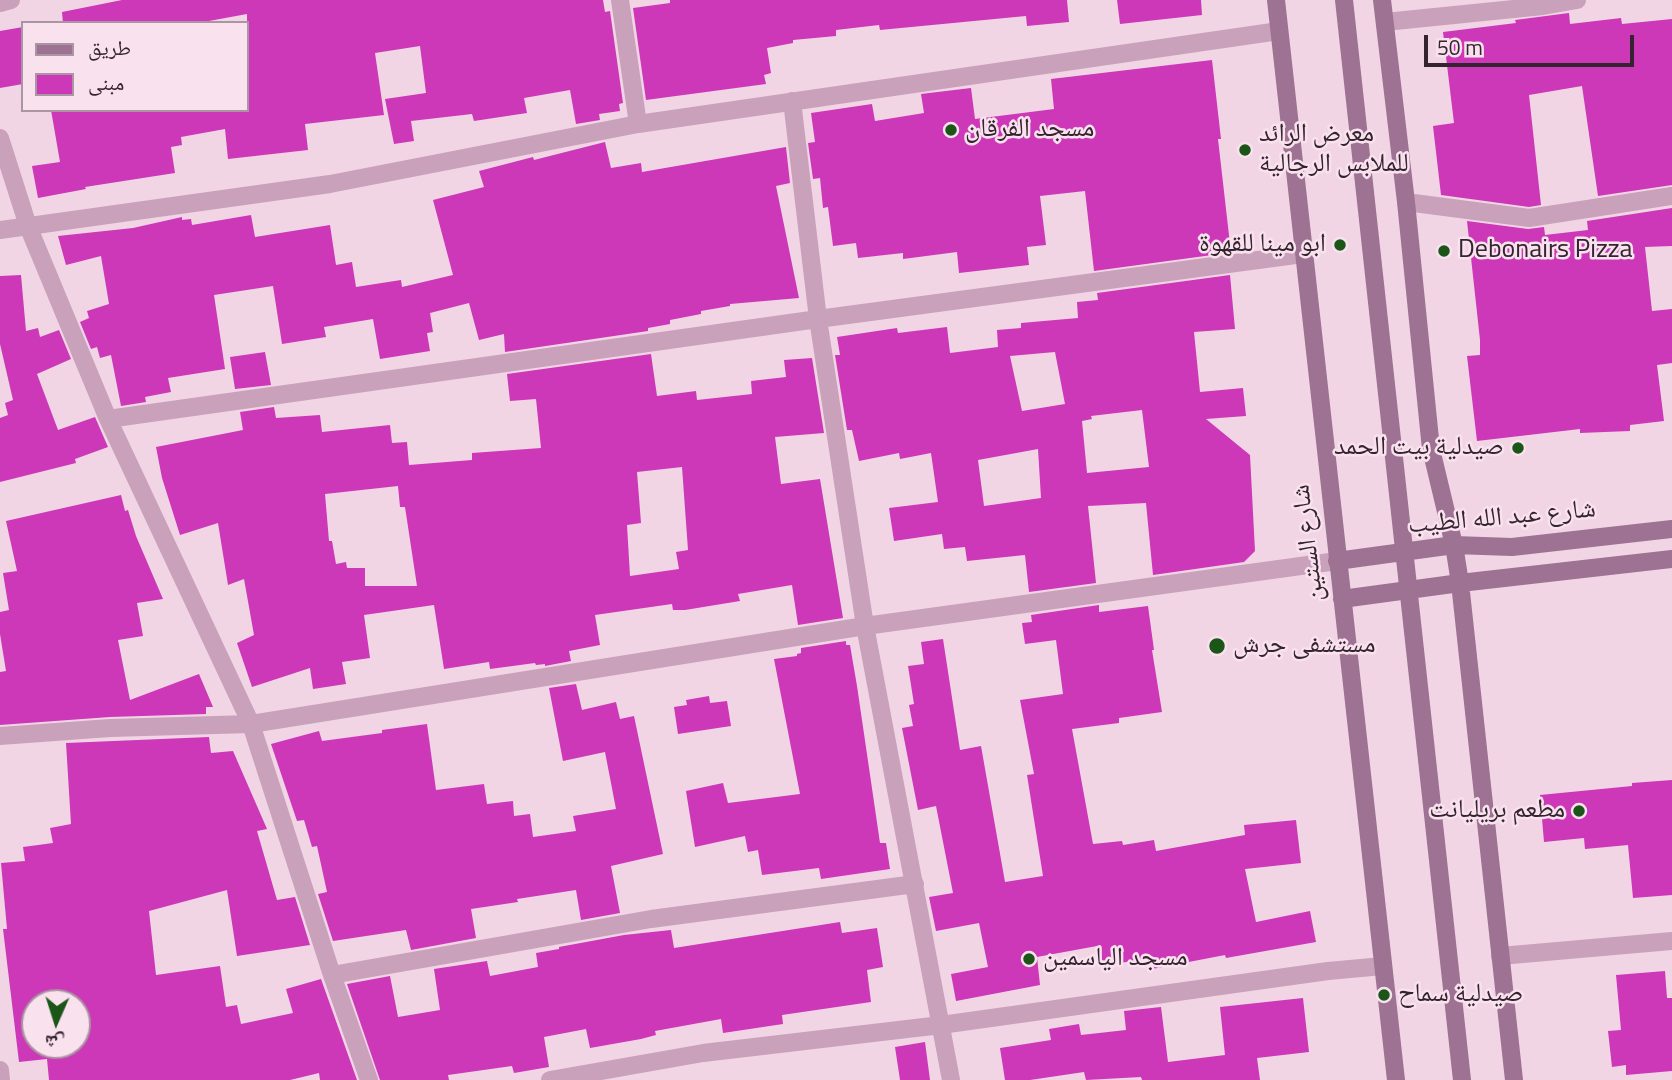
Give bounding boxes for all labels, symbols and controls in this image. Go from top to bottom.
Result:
legend [21,21,248,112]
scale bar [1427,21,1637,65]
text: طريق [88,31,131,63]
text: 50 m [1437,31,1483,63]
text: مبنى [88,66,124,98]
place label: مسجد الفرقان [965,114,1094,146]
place label: معرض الرائد للملابس الرجالية [1259,119,1409,180]
marker: مسجد الفرقان [943,122,959,138]
marker: معرض الرائد للملابس الرجالية [1237,142,1253,158]
place label: ابو مينا للقهوة [1199,229,1326,261]
place label: Debonairs Pizza [1458,235,1633,267]
marker: ابو مينا للقهوة [1332,237,1348,253]
marker: Debonairs Pizza [1436,243,1452,259]
place label: صيدلية بيت الحمد [1334,432,1504,464]
marker: صيدلية بيت الحمد [1510,440,1526,456]
street label: شارع الستين [1286,483,1332,603]
street label: شارع عبد الله الطيب [1407,494,1597,542]
place label: مستشفى جرش [1233,630,1376,662]
marker: مستشفى جرش [1207,636,1227,656]
place label: مطعم بريليانت [1429,795,1565,827]
marker: مطعم بريليانت [1571,803,1587,819]
place label: مسجد الياسمين [1043,943,1188,975]
marker: مسجد الياسمين [1021,951,1037,967]
place label: صيدلية سماح [1398,979,1523,1011]
marker: صيدلية سماح [1376,987,1392,1003]
north arrow [21,989,91,1059]
text: ش [44,1028,66,1058]

